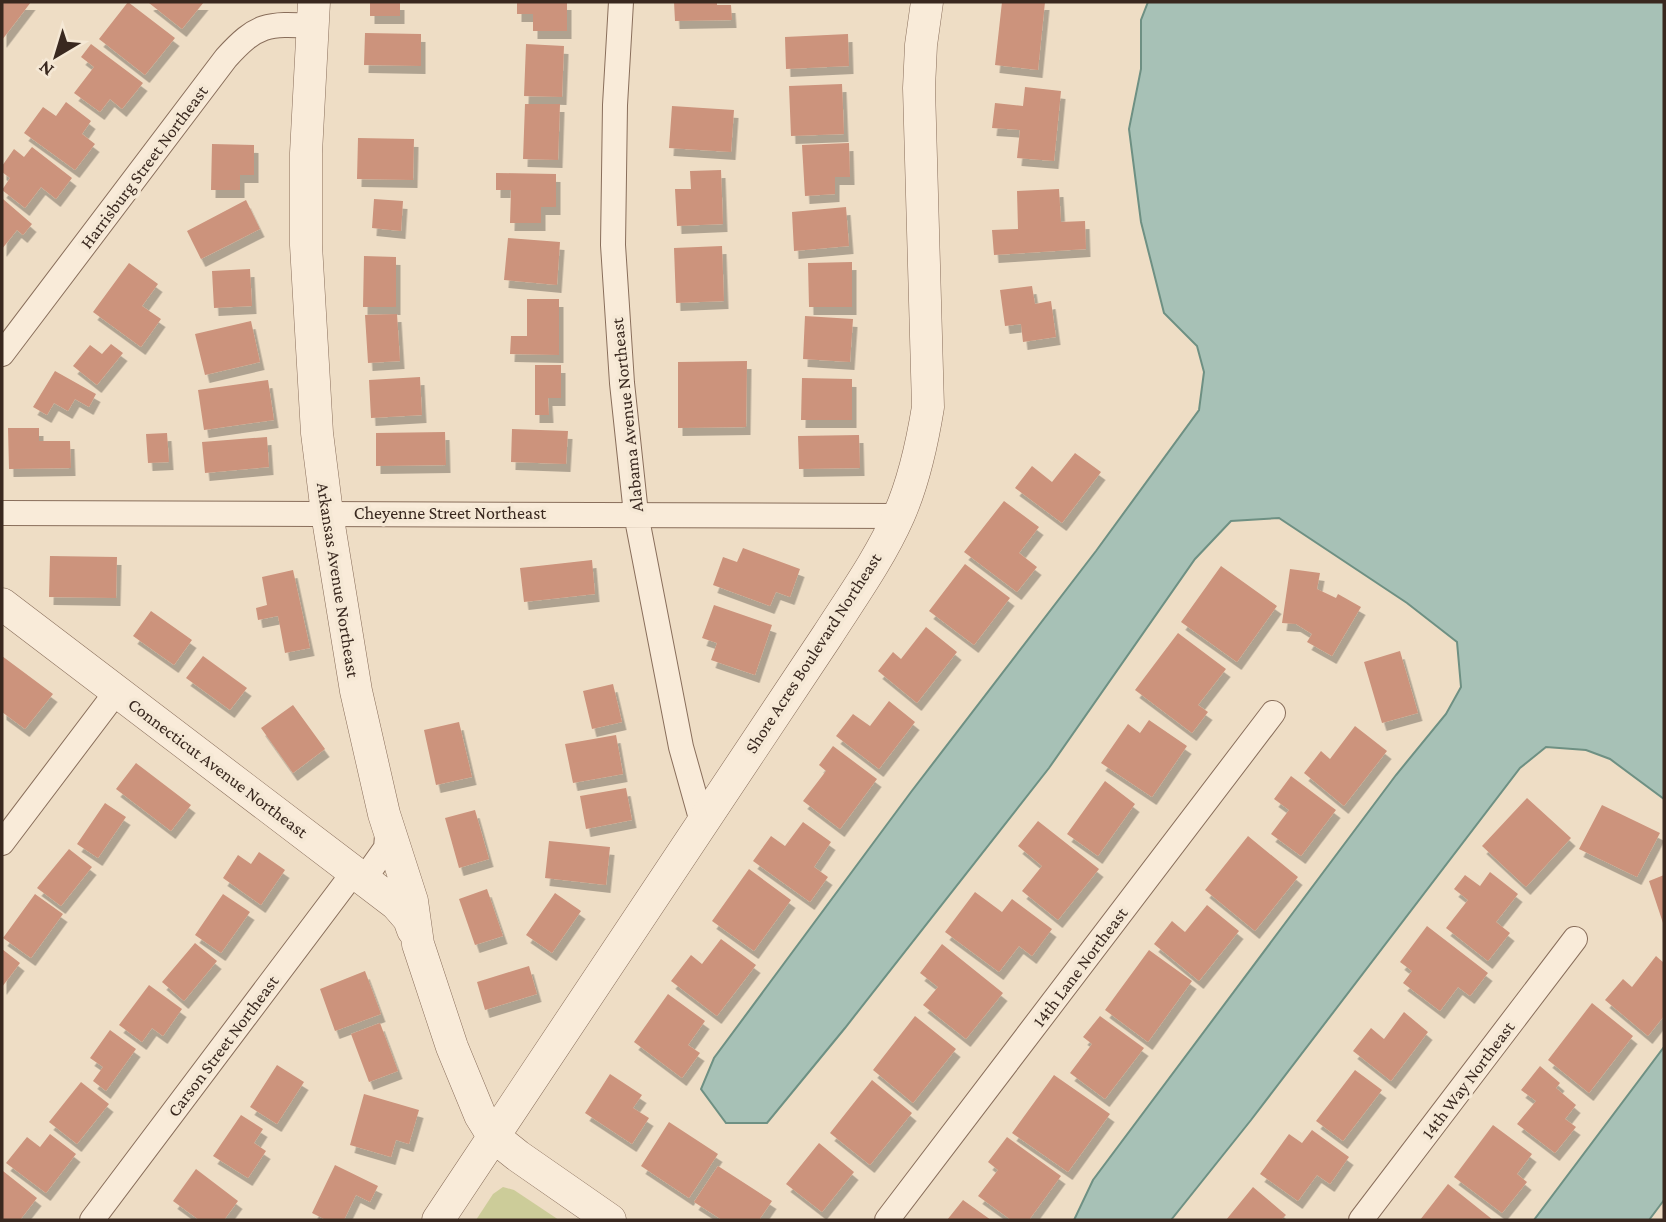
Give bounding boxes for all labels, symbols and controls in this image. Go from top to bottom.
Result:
north arrow [21,21,91,91]
text: N [34,57,57,81]
street label: Harrisburg Street Northeast [76,81,213,253]
street label: Alabama Avenue Northeast [607,316,647,513]
street label: Arkansas Avenue Northeast [313,481,363,680]
street label: Cheyenne Street Northeast [354,503,547,523]
street label: Shore Acres Boulevard Northeast [741,548,886,757]
street label: Connecticut Avenue Northeast [124,694,313,843]
street label: 14th Lane Northeast [1029,902,1132,1031]
street label: Carson Street Northeast [163,971,283,1121]
street label: 14th Way Northeast [1417,1017,1519,1143]

